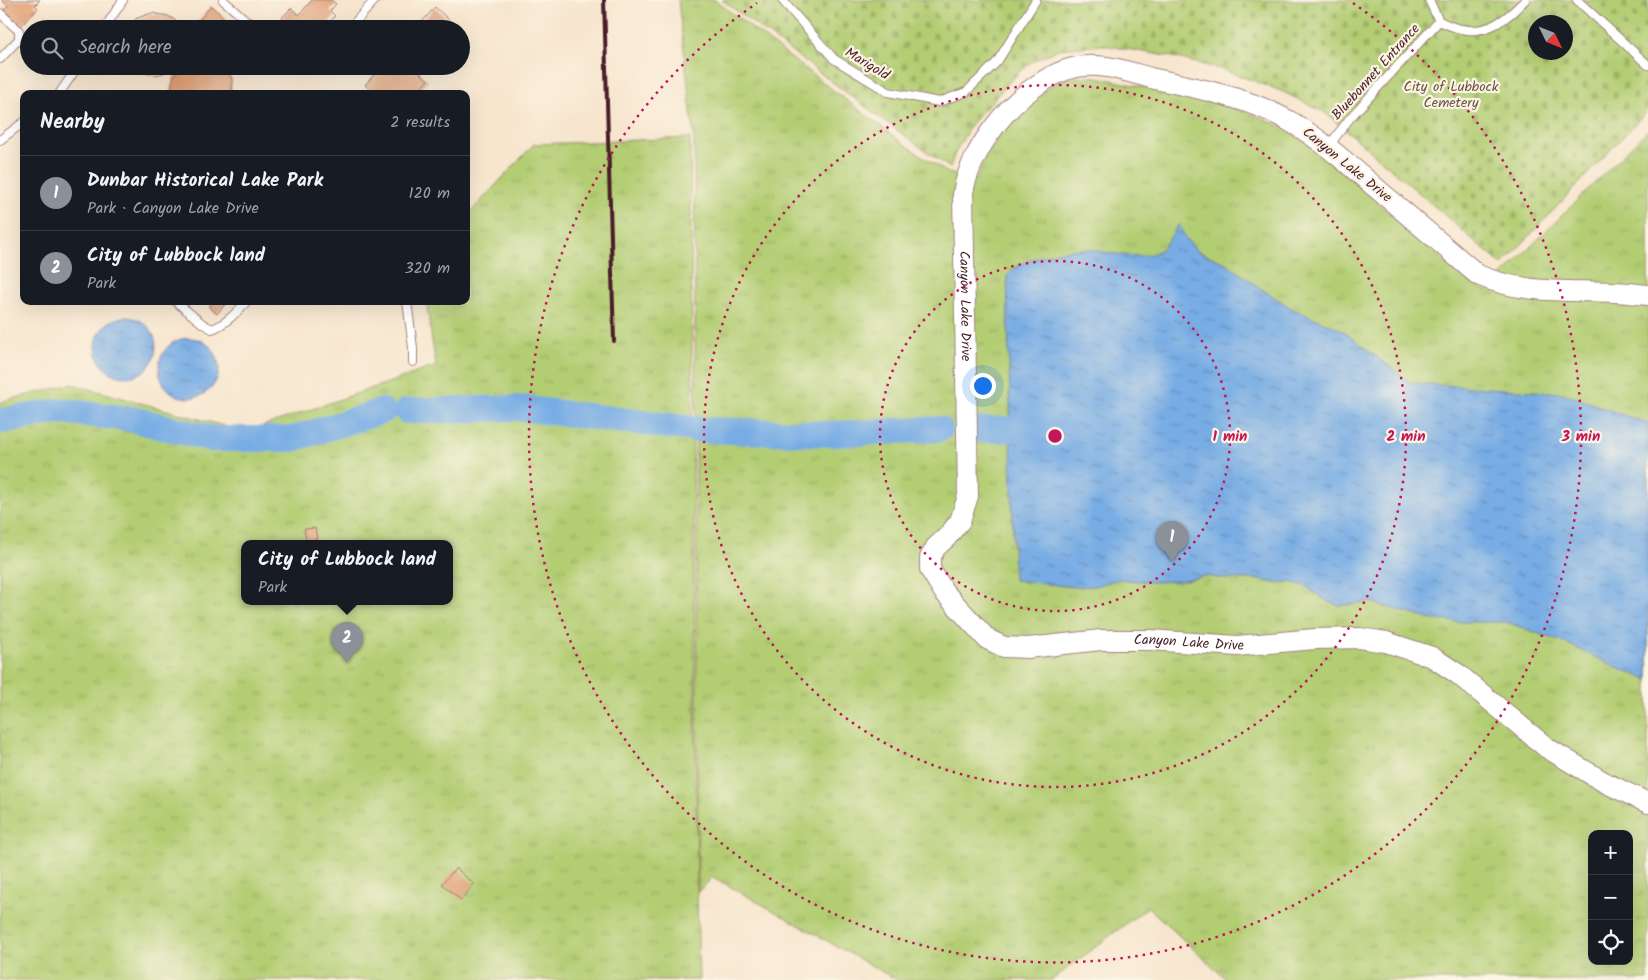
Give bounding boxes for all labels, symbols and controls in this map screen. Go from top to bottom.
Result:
north arrow [1528,15,1573,60]
street label: Bluebonnet Entrance [1326,18,1426,125]
search box [20,20,470,75]
text: Search here [78,33,172,63]
icon: search [38,34,66,62]
street label: Marigold [840,42,895,87]
park label: City of Lubbock Cemetery [1404,76,1499,114]
text: Nearby [40,106,105,139]
text: 2 results [390,110,450,135]
street label: Canyon Lake Drive [1297,122,1397,209]
text: Dunbar Historical Lake Park [87,166,323,196]
text: 1 [54,181,58,206]
text: 120 m [409,181,450,206]
text: Park · Canyon Lake Drive [87,196,259,221]
text: City of Lubbock land [87,241,265,271]
street label: Canyon Lake Drive [953,251,977,362]
text: 2 [51,256,61,281]
text: 320 m [404,256,450,281]
text: Park [87,271,116,296]
your location [970,373,996,399]
text: 1 min [1213,425,1247,449]
text: 2 min [1386,425,1426,449]
text: 3 min [1561,425,1600,449]
centre of rings [1046,427,1064,445]
pin: 1 [1156,521,1188,562]
popup [241,540,453,605]
text: City of Lubbock land [258,545,436,575]
text: Park [258,575,287,600]
pin: 2 [331,622,363,663]
street label: Canyon Lake Drive [1134,629,1246,657]
map controls [1588,830,1633,965]
button: + [1588,830,1633,875]
button: − [1588,875,1633,920]
button: locate [1588,920,1633,965]

